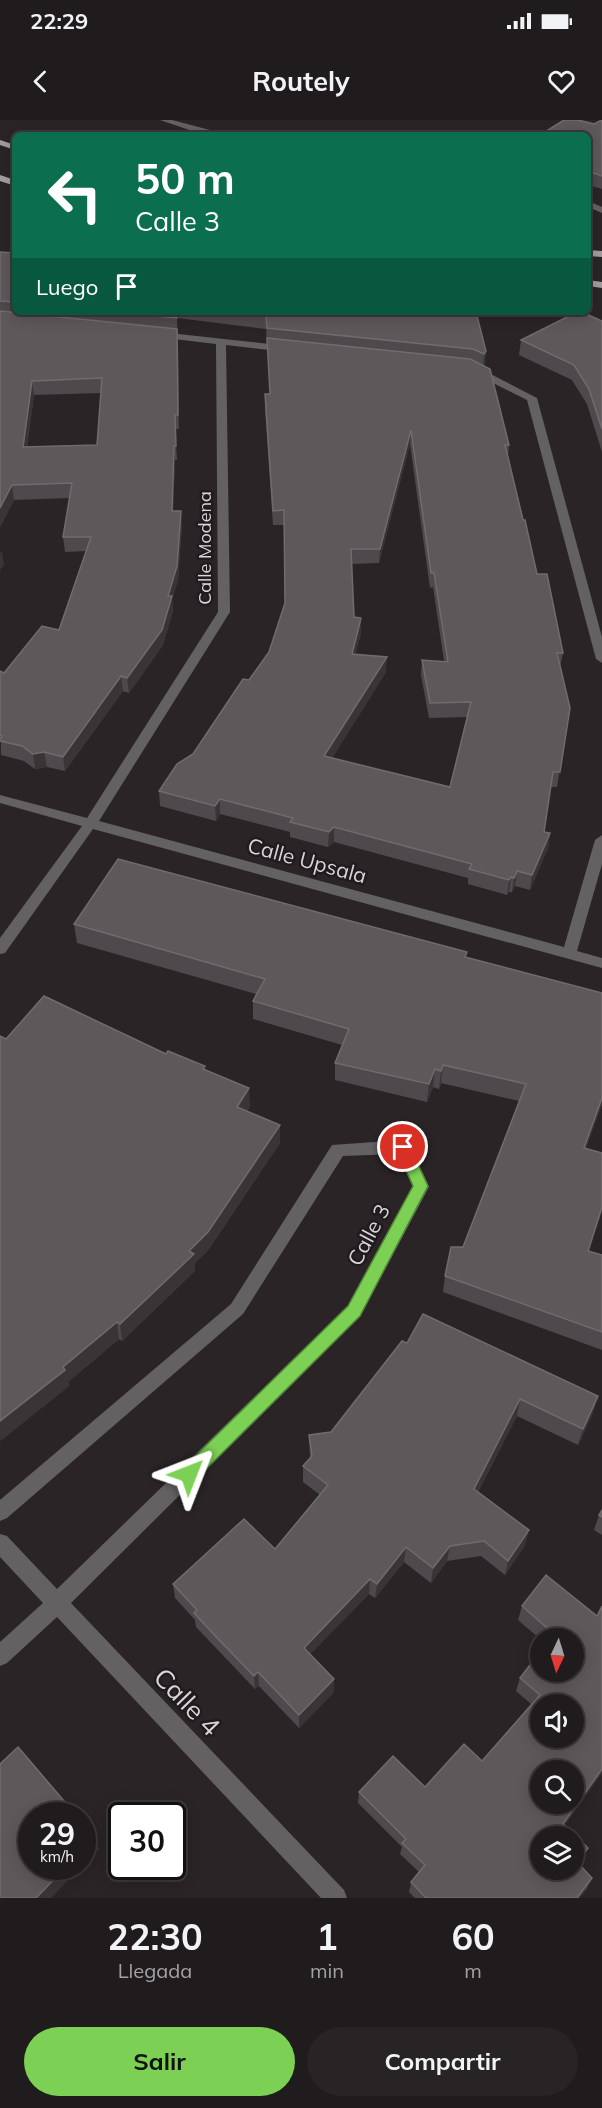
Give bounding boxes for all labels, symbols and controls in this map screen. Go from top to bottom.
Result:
text: 22:29 [30,7,88,35]
text: Routely [252,64,350,98]
icon: back [24,65,57,98]
icon: heart [545,65,578,98]
text: 50 m [135,152,235,205]
icon: left [36,156,114,234]
text: Calle 3 [135,204,220,238]
icon: arrive [110,270,143,303]
text: Luego [36,273,98,301]
street label: Calle Modena [193,491,216,605]
street label: Calle Upsala [245,832,370,888]
pin [377,1121,428,1172]
icon: arrive [386,1130,419,1163]
street label: Calle 3 [341,1199,395,1270]
position arrow [157,1442,221,1506]
north arrow [530,1628,584,1682]
map controls [530,1628,584,1880]
street label: Calle 4 [147,1661,228,1743]
button: sound [530,1694,584,1748]
button: search [530,1760,584,1814]
speed limit sign: 30 [108,1802,186,1880]
text: 29 [39,1815,75,1853]
button: layers [530,1826,584,1880]
text: km/h [40,1847,74,1866]
text: 22:30 [107,1914,203,1959]
text: 1 [316,1914,338,1959]
text: 60 [451,1914,495,1959]
text: Llegada [118,1958,192,1983]
text: min [310,1958,344,1983]
text: m [464,1958,482,1983]
button: Salir [24,2027,295,2096]
button: Compartir [307,2027,578,2096]

